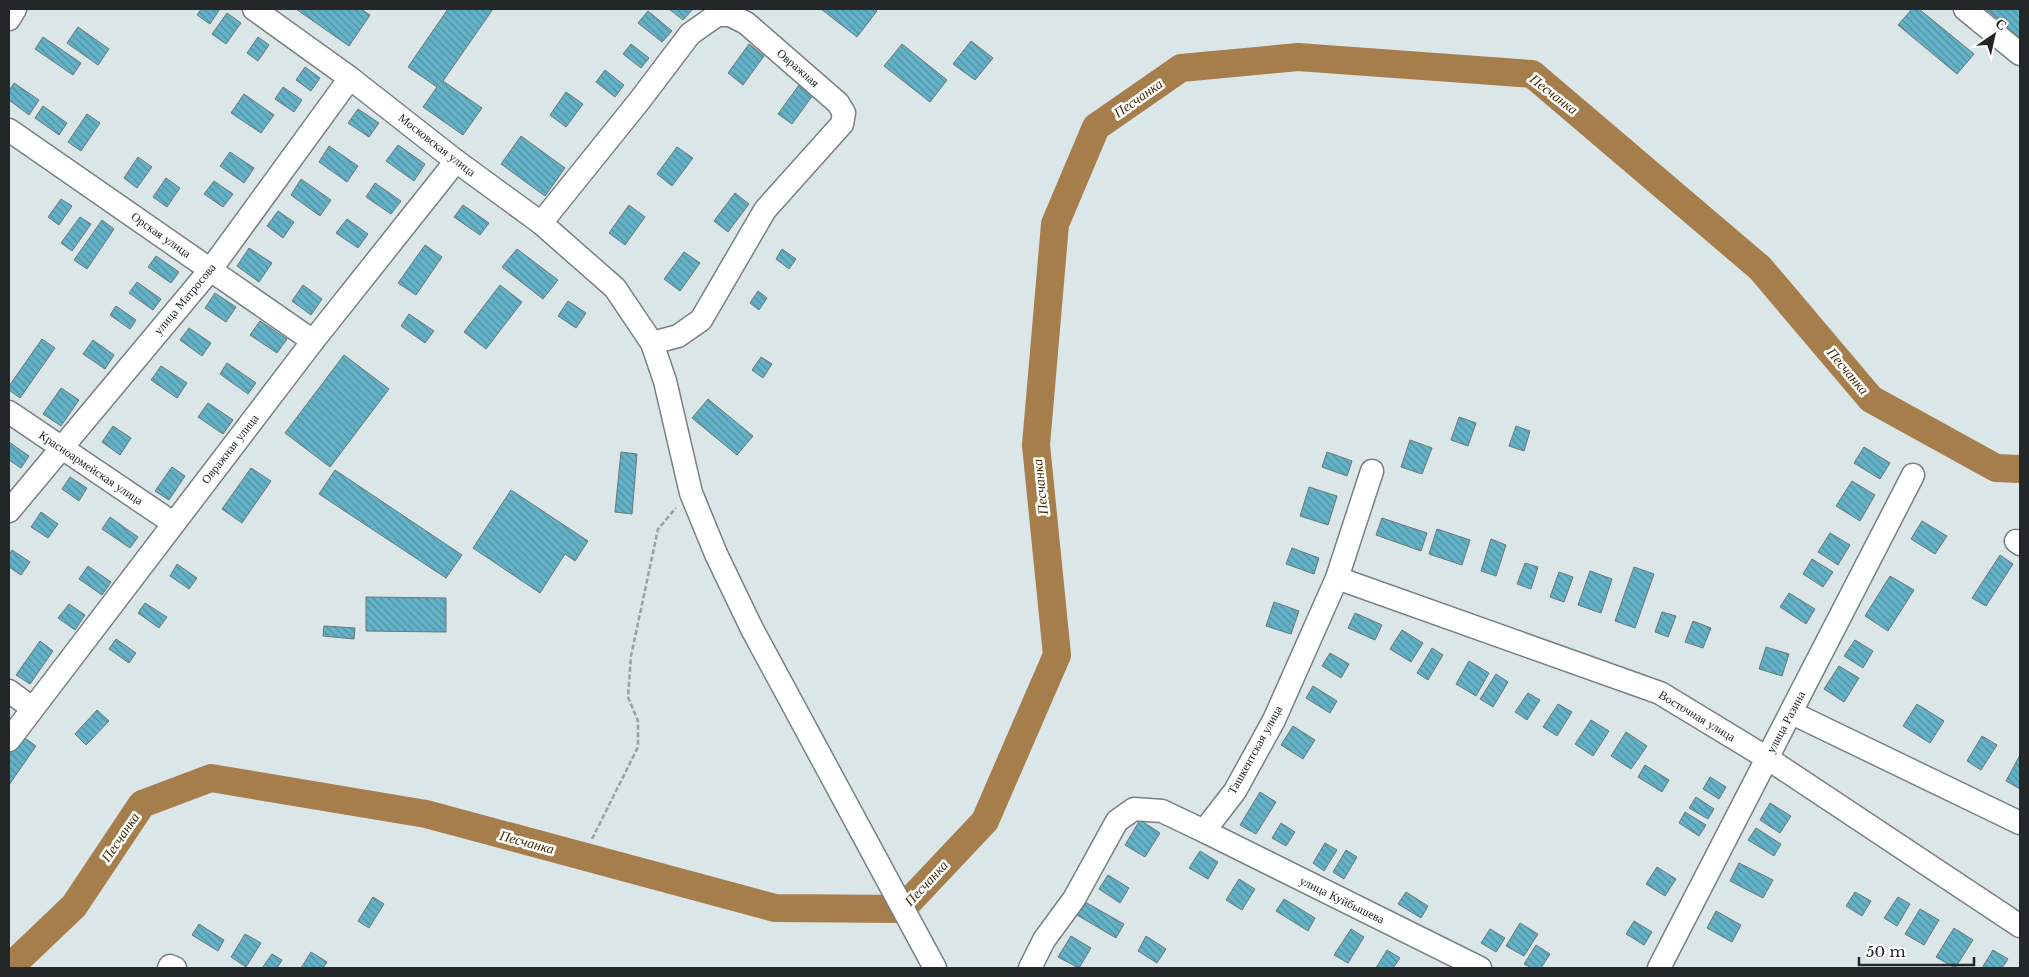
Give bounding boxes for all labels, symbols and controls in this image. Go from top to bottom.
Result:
north arrow [1969,10,2019,60]
text: С [1992,14,2010,35]
street label: Овражная [774,45,823,90]
water label: Песчанка [1526,69,1582,118]
water label: Песчанка [1109,75,1166,122]
street label: Московская улица [396,110,479,180]
street label: Орская улица [128,208,195,261]
street label: улица Матросова [150,259,219,337]
water label: Песчанка [1822,343,1873,398]
street label: Овражная улица [198,410,262,487]
street label: Красноармейская улица [36,427,147,508]
water label: Песчанка [1028,458,1052,517]
street label: Восточная улица [1656,687,1739,745]
street label: улица Разина [1763,688,1808,755]
street label: Ташкентская улица [1224,702,1285,797]
water label: Песчанка [96,809,143,866]
water label: Песчанка [497,826,556,858]
water label: Песчанка [900,856,952,910]
street label: улица Куйбышева [1298,873,1388,927]
scale bar [1859,934,1974,966]
text: 50 m [1866,942,1906,961]

